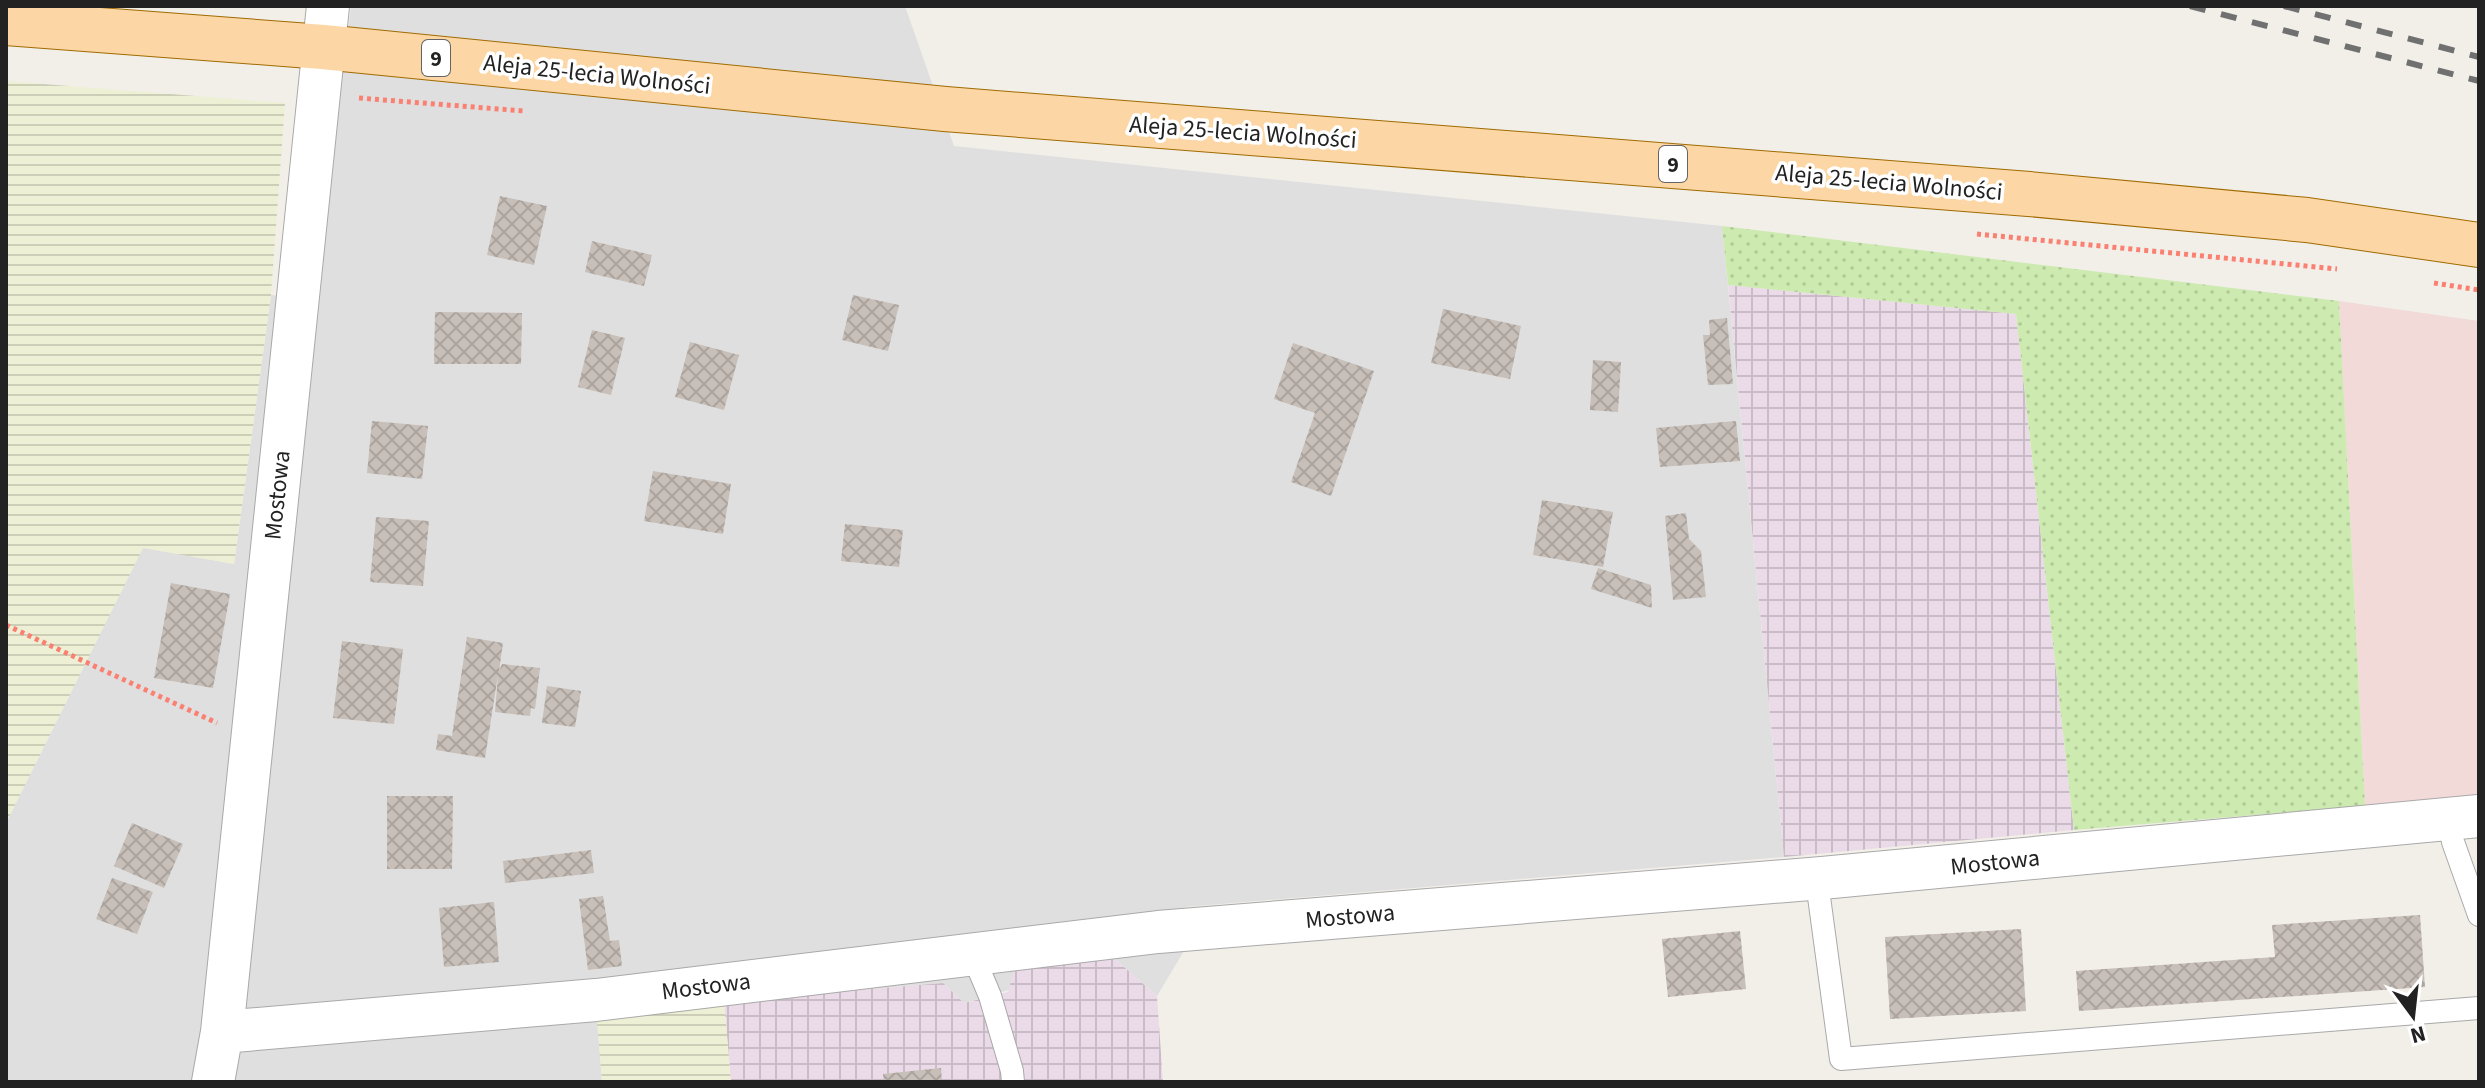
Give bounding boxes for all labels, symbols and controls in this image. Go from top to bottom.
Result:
road number: 9 [422,40,450,76]
street label: Aleja 25-lecia Wolności [482,45,712,104]
street label: Aleja 25-lecia Wolności [1128,107,1358,158]
road number: 9 [1659,146,1687,182]
street label: Aleja 25-lecia Wolności [1774,155,2004,210]
street label: Mostowa [255,449,300,542]
street label: Mostowa [1949,840,2042,885]
street label: Mostowa [1304,895,1396,938]
street label: Mostowa [659,964,753,1009]
north arrow [2373,976,2453,1056]
text: N [2407,1017,2429,1052]

